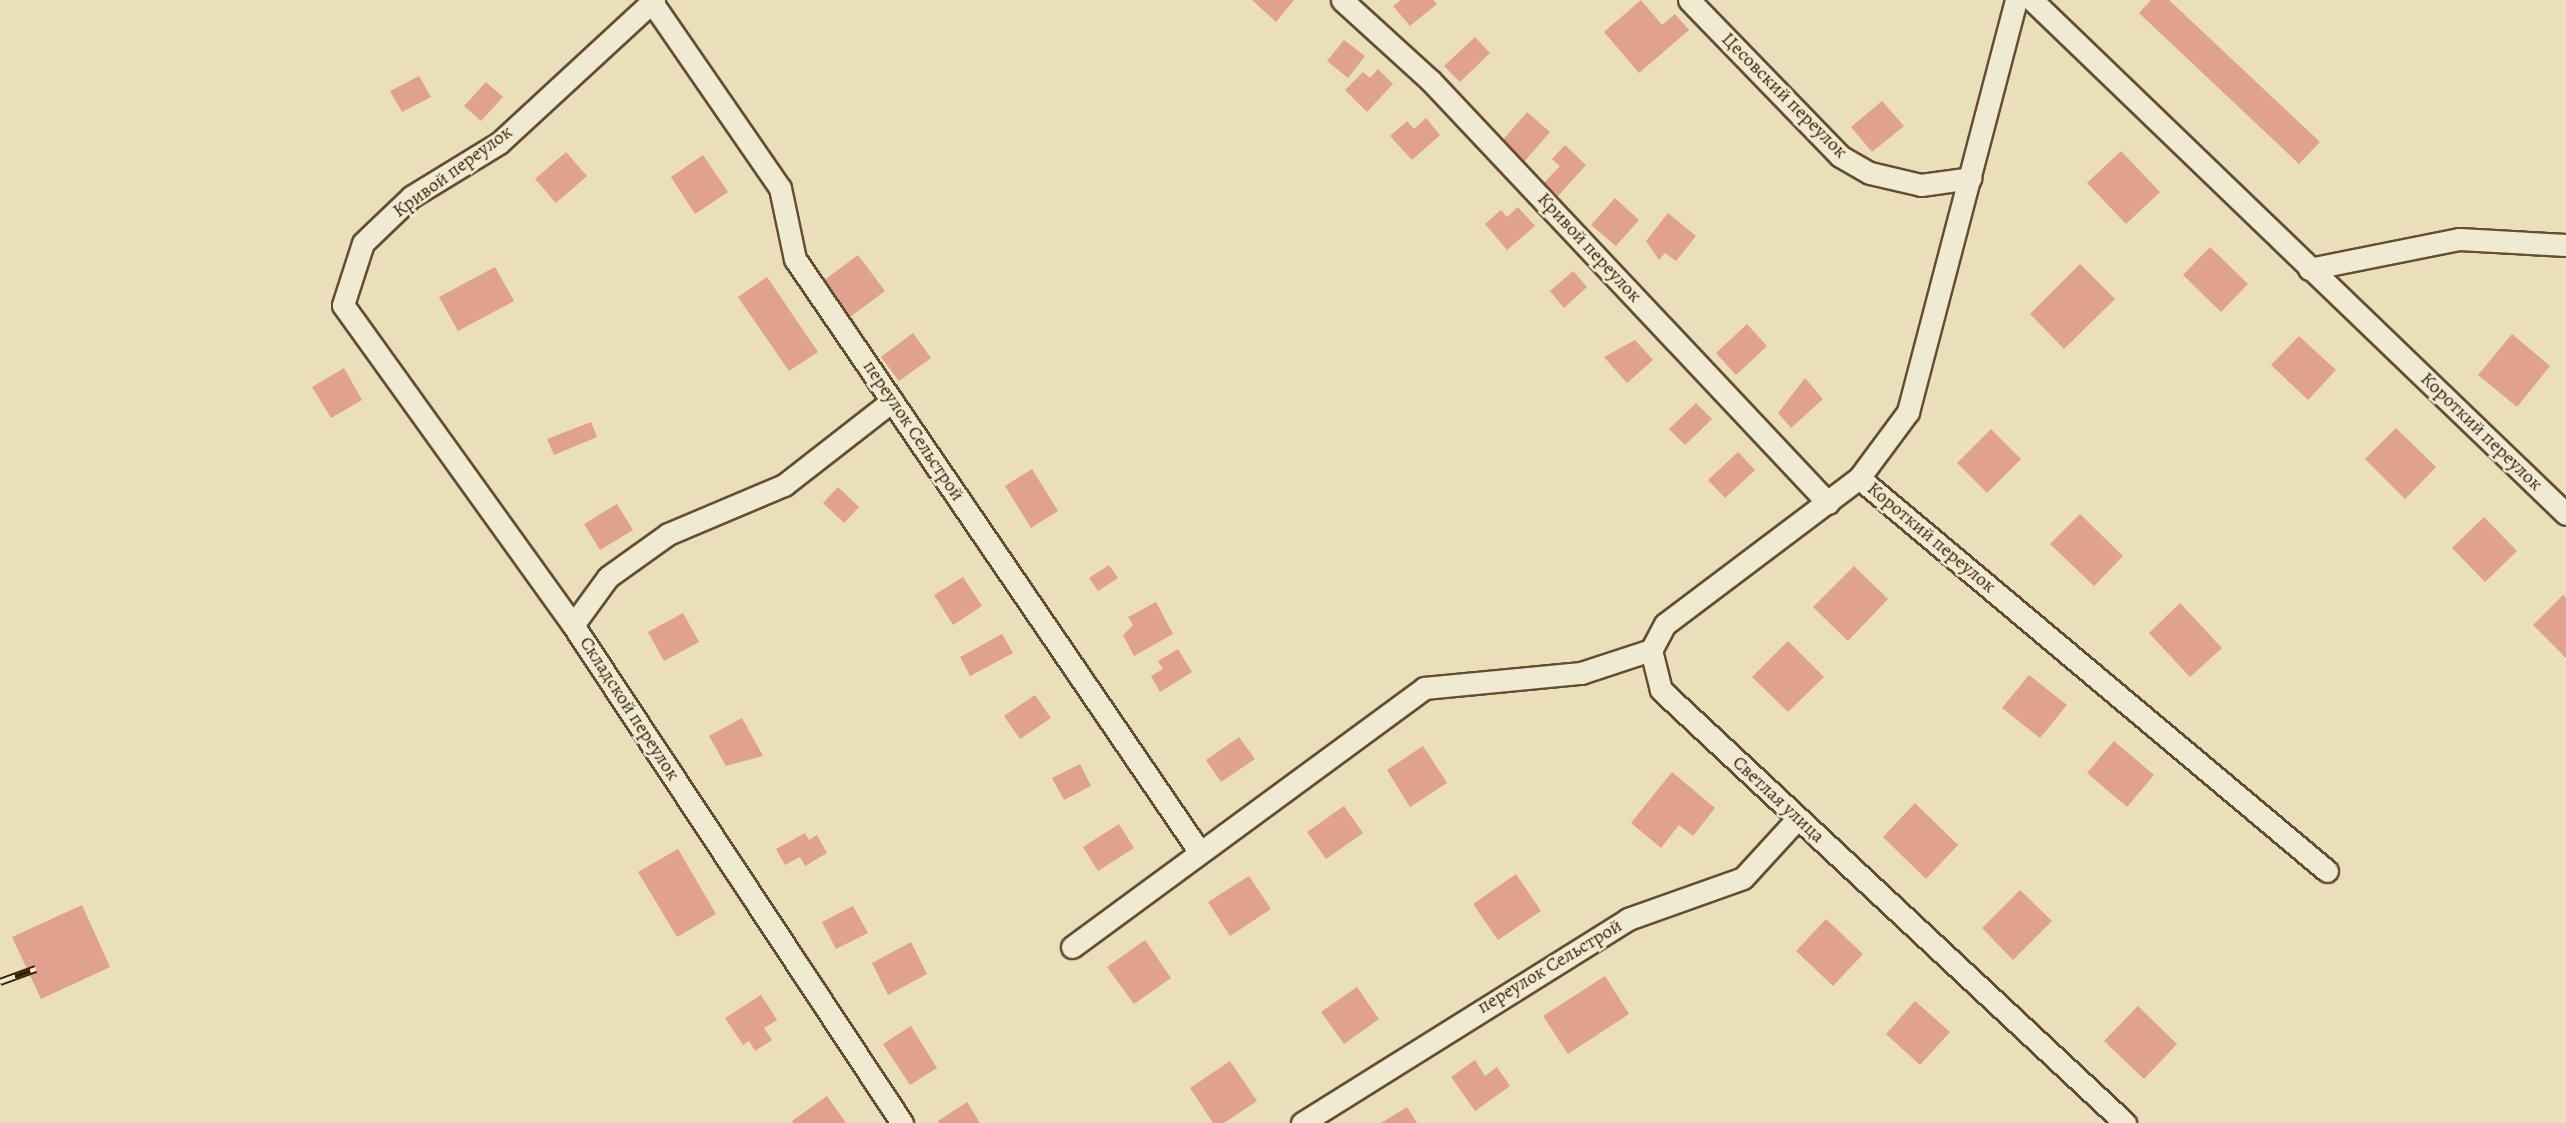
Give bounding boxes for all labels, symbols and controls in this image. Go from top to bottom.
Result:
street label: Цесовский переулок [1716,28,1852,164]
street label: Кривой переулок [389,121,517,223]
street label: Кривой переулок [1532,188,1646,308]
street label: переулок Сельстрой [857,356,969,506]
street label: Короткий переулок [2415,368,2547,496]
street label: Короткий переулок [1862,478,2000,598]
street label: Складской переулок [574,633,684,785]
street label: Светлая улица [1727,752,1829,848]
street label: переулок Сельстрой [1474,915,1626,1019]

